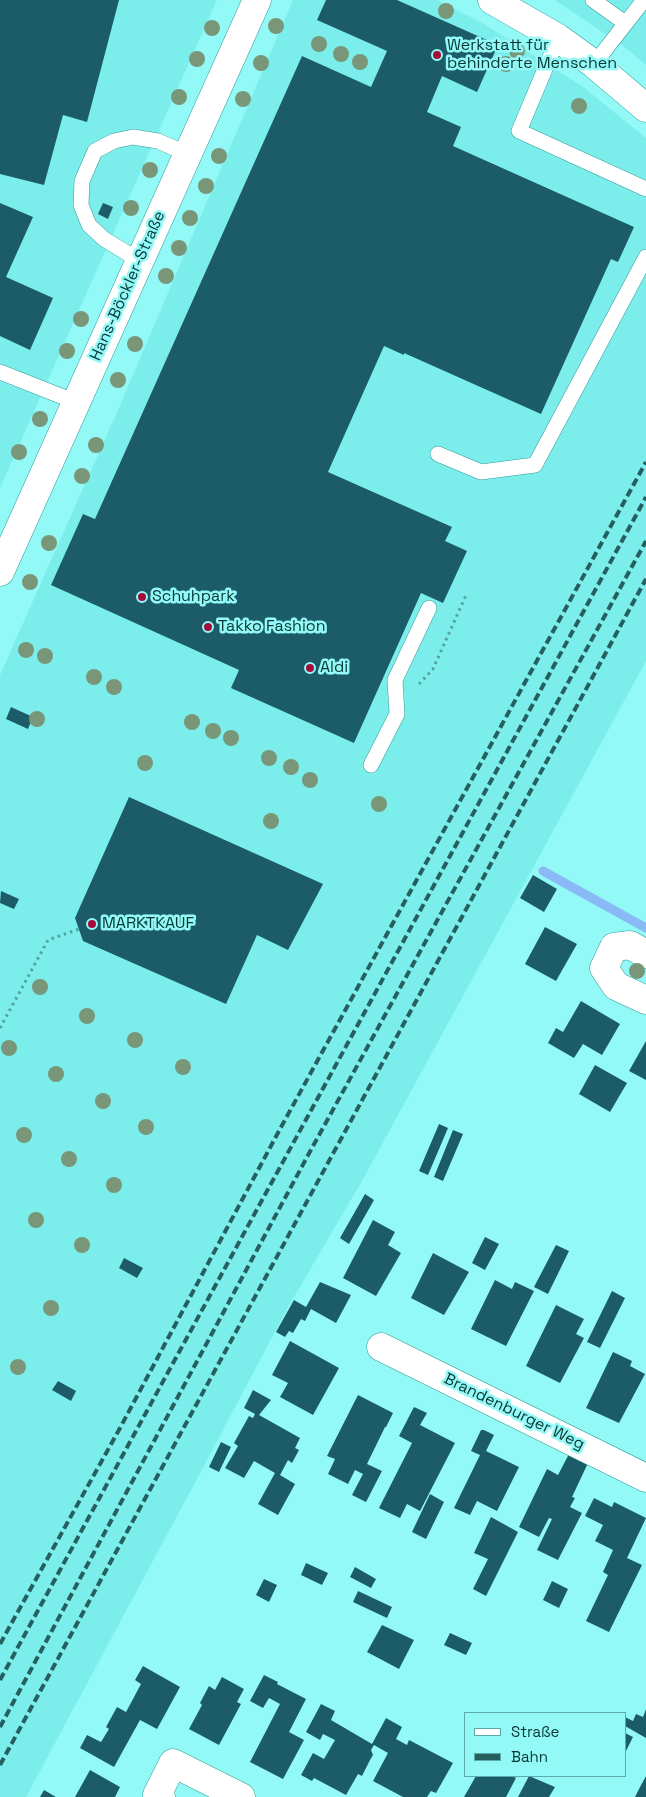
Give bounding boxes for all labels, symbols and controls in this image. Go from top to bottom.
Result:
place label: Werkstatt für behinderte Menschen [447,36,617,74]
marker: Werkstatt für behinderte Menschen [431,49,443,61]
street label: Hans-Böckler-Straße [86,208,170,364]
place label: Schuhpark [152,587,235,607]
marker: Schuhpark [136,591,148,603]
place label: Takko Fashion [218,617,326,637]
marker: Takko Fashion [202,621,214,633]
place label: Aldi [320,658,348,678]
marker: Aldi [304,662,316,674]
place label: MARKTKAUF [102,914,194,934]
marker: MARKTKAUF [86,918,98,930]
street label: Brandenburger Weg [441,1370,587,1454]
legend [463,1712,626,1777]
text: Straße [511,1722,559,1741]
text: Bahn [511,1747,548,1766]

